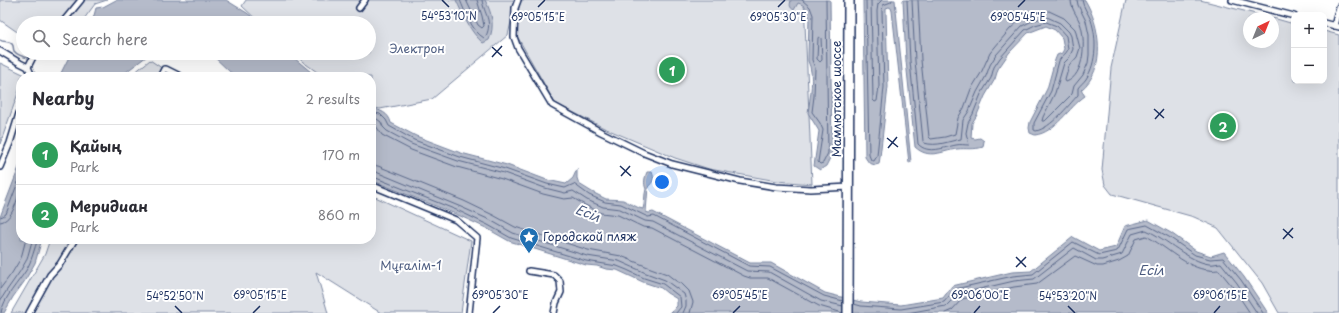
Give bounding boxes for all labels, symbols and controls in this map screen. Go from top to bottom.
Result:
text: 54°53'10"N [421,8,477,23]
text: 69°05'15"E [511,9,565,24]
text: 69°05'30"E [749,9,807,24]
text: 69°05'45"E [990,9,1046,24]
north arrow [1243,12,1279,48]
map controls [1291,12,1327,84]
button: + [1291,12,1327,48]
search box [16,16,376,60]
icon: search [30,27,52,49]
text: Search here [62,27,148,50]
park label: Электрон [389,39,445,57]
street label: Мамлютское шоссе [827,41,845,157]
button: − [1291,48,1327,84]
pin: 1 [659,55,685,85]
text: Nearby [32,85,94,111]
text: 2 results [306,89,360,108]
pin: 2 [1210,111,1236,141]
text: Қайың [70,134,121,157]
text: 1 [42,145,48,164]
text: 170 m [322,145,360,164]
text: Park [70,157,99,176]
your location [652,172,672,192]
text: Меридиан [70,194,148,217]
water label: Есіл [573,199,603,226]
text: 2 [40,205,50,224]
text: 860 m [318,205,360,224]
text: Park [70,217,99,236]
place icon: Городской пляж [518,226,540,254]
place label: Городской пляж [543,227,637,245]
park label: Мұғалім-1 [380,256,442,274]
water label: Есіл [1138,260,1164,279]
text: 69°05'15"E [233,287,287,302]
text: 69°05'30"E [471,287,529,302]
text: 69°05'45"E [712,287,768,302]
text: 69°06'00"E [951,287,1009,302]
text: 69°06'15"E [1193,287,1247,302]
text: 54°52'50"N [146,288,204,303]
text: 54°53'20"N [1039,288,1097,303]

